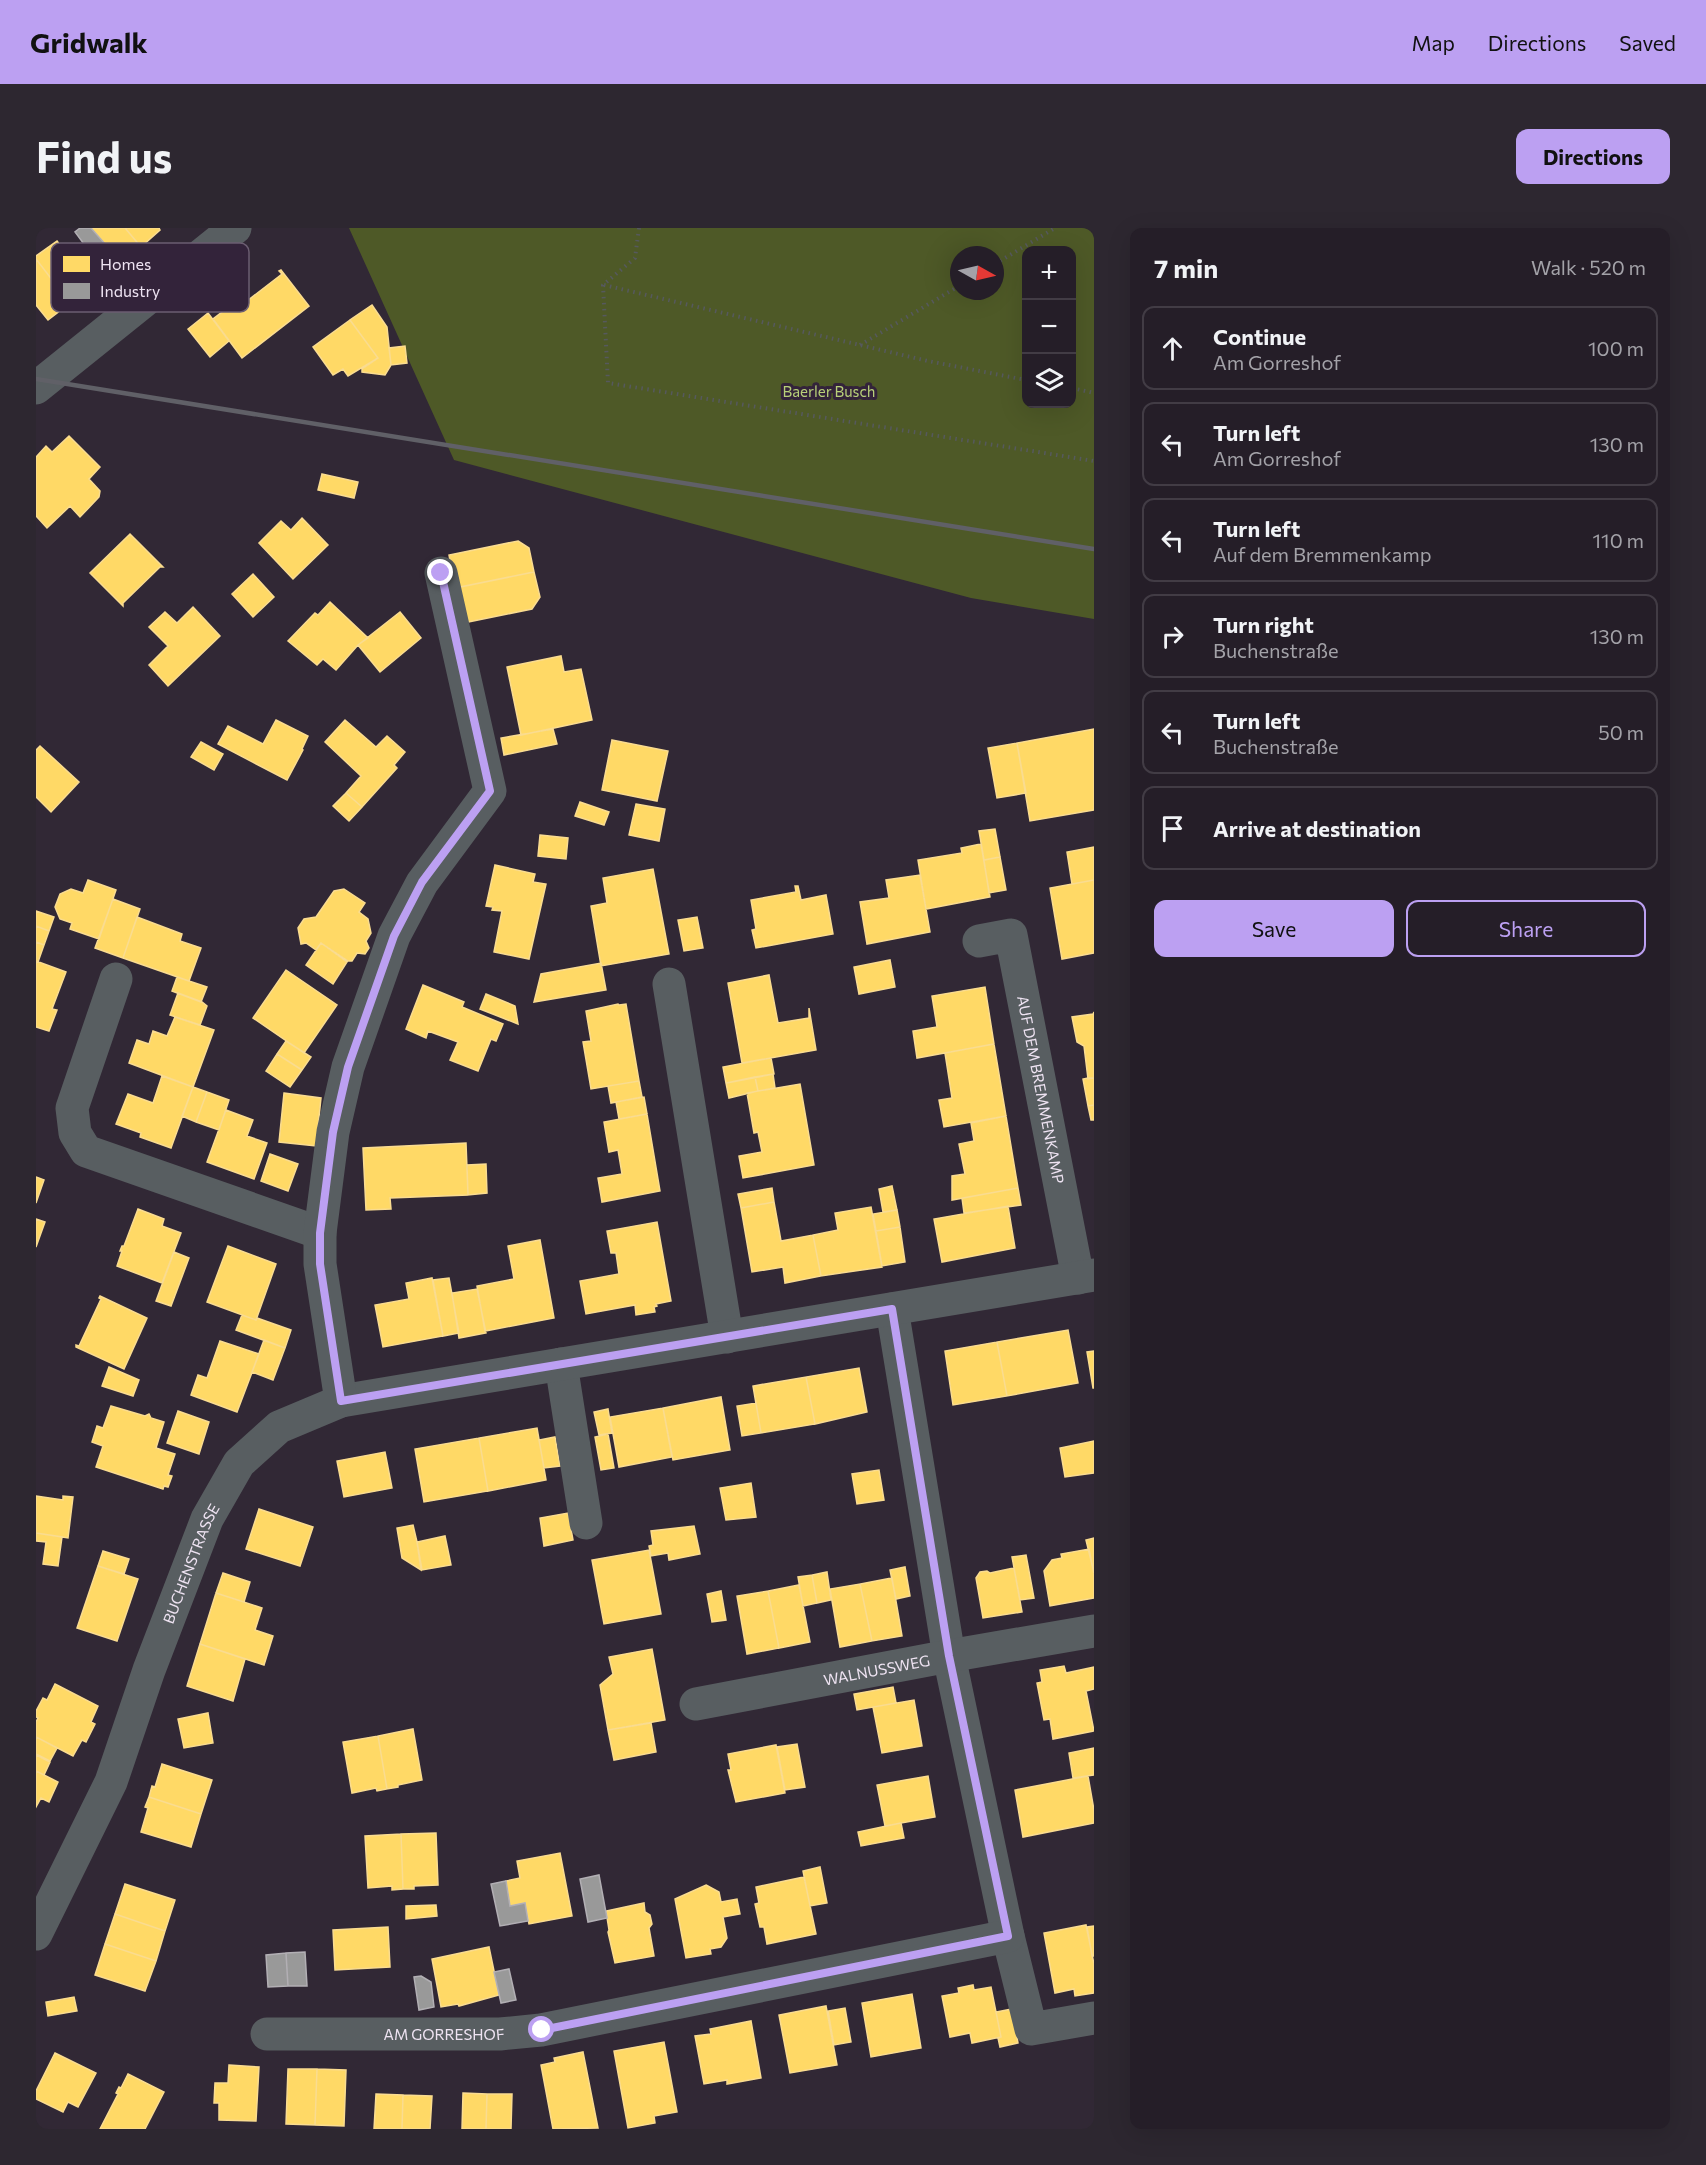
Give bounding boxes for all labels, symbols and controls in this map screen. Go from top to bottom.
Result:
text: Gridwalk [30,25,148,59]
text: Map [1412,30,1455,55]
text: Directions [1488,30,1586,55]
text: Saved [1619,30,1676,55]
button: Directions [1516,129,1670,184]
text: Find us [36,130,172,182]
legend [51,243,249,312]
north arrow [950,246,1004,300]
map controls [1022,246,1076,408]
button: + [1022,246,1076,300]
text: 7 min [1154,252,1218,283]
text: Homes [100,254,151,273]
text: Walk · 520 m [1531,255,1646,279]
text: Industry [100,281,160,300]
button: − [1022,300,1076,354]
text: Continue [1213,323,1306,350]
icon: ahead [1156,332,1189,365]
text: 100 m [1588,336,1644,360]
text: Am Gorreshof [1213,350,1341,374]
button: layers [1022,354,1076,408]
park label: Baerler Busch [783,382,875,400]
text: Turn left [1213,419,1300,446]
icon: left [1156,428,1189,461]
text: 130 m [1590,432,1644,456]
text: Am Gorreshof [1213,446,1341,470]
text: Turn left [1213,515,1300,542]
icon: left [1156,524,1189,557]
text: 110 m [1593,528,1644,552]
text: Auf dem Bremmenkamp [1213,542,1431,566]
route end [427,559,453,585]
text: Turn right [1213,611,1314,638]
icon: right [1156,620,1189,653]
text: 130 m [1590,624,1644,648]
text: Buchenstraße [1213,638,1339,662]
text: Turn left [1213,707,1300,734]
icon: left [1156,716,1189,749]
text: 50 m [1598,720,1644,744]
text: Buchenstraße [1213,734,1339,758]
icon: arrive [1156,812,1189,845]
text: Arrive at destination [1213,815,1421,842]
button: Save [1154,900,1394,957]
button: Share [1406,900,1646,957]
street label: AUF DEM BREMMENKAMP [1014,994,1068,1185]
street label: BUCHENSTRASSE [159,1500,223,1626]
street label: WALNUSSWEG [822,1651,931,1689]
route start [528,2016,554,2042]
street label: AM GORRESHOF [384,2025,505,2043]

